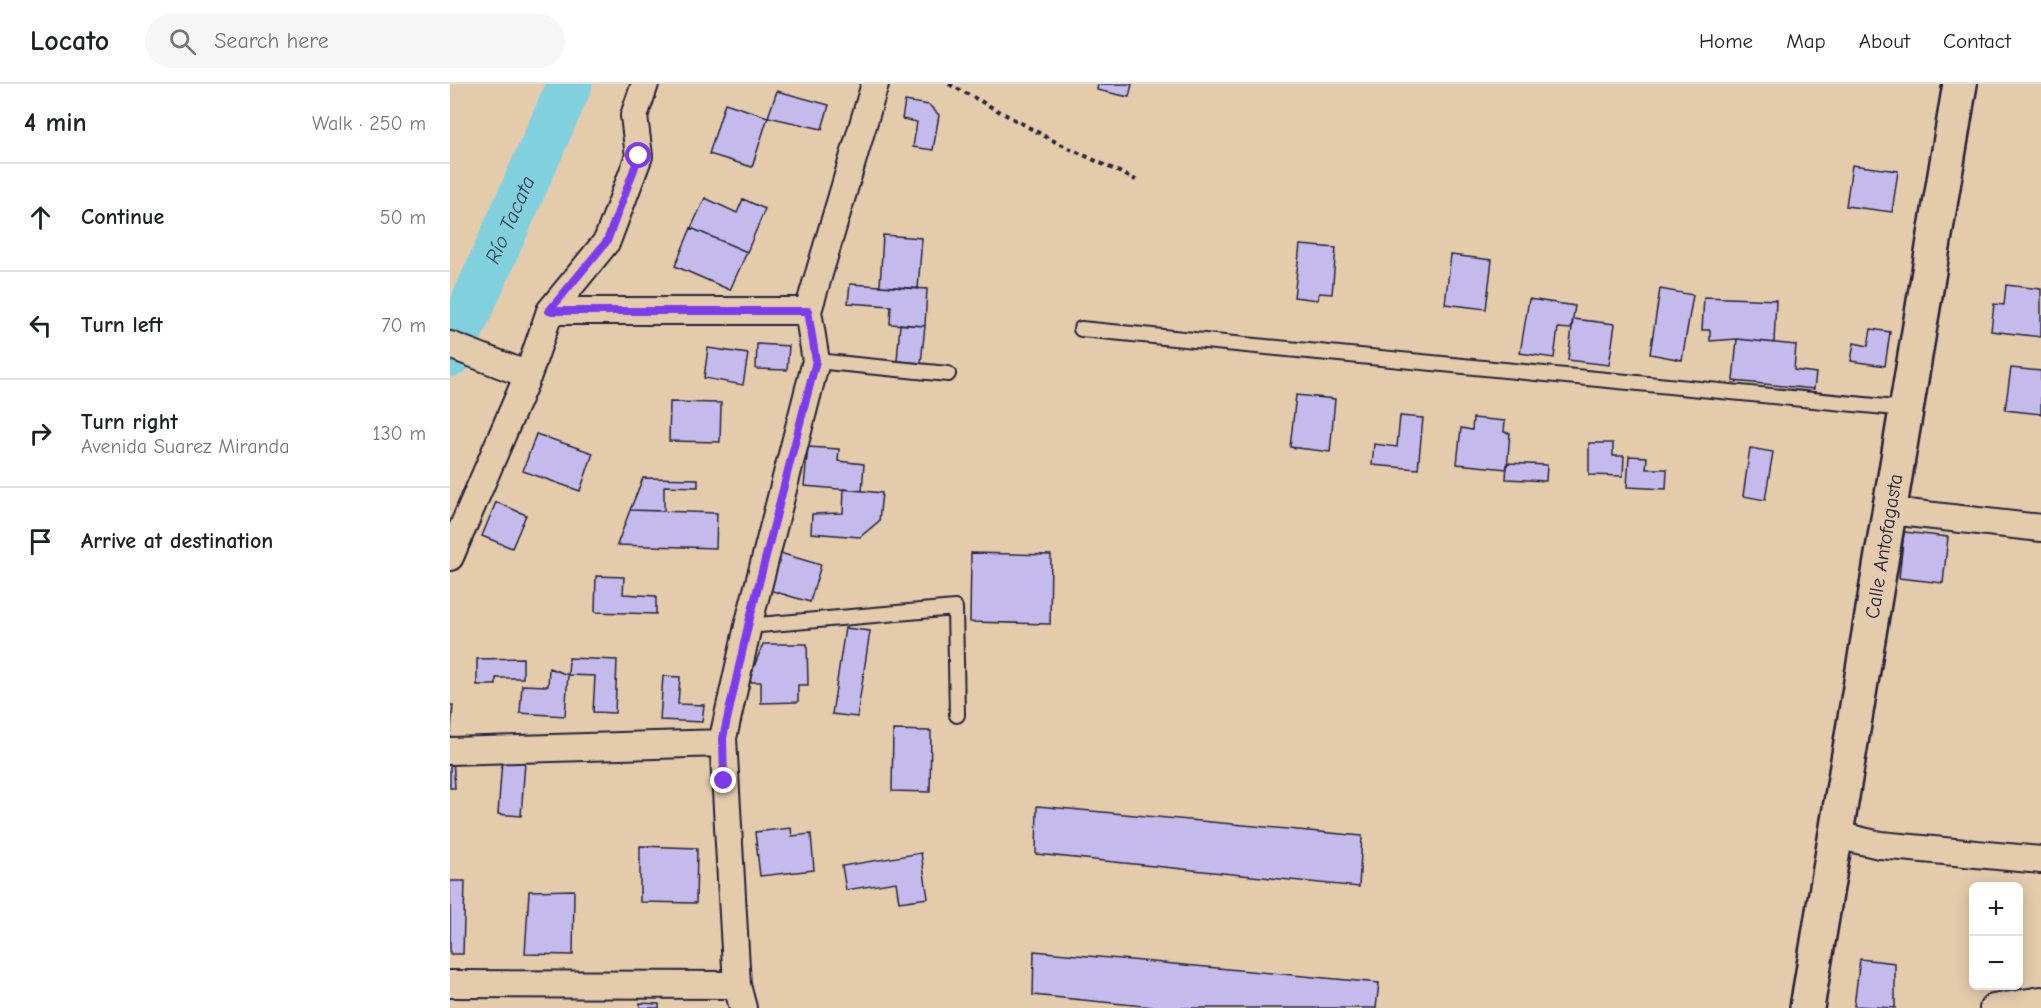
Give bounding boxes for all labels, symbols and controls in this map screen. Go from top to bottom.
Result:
search box [145,14,565,68]
text: Locato [30,25,109,57]
icon: search [166,25,199,58]
text: Search here [214,28,329,54]
text: Home [1699,29,1753,53]
text: Map [1786,29,1826,53]
text: About [1859,29,1910,53]
text: Contact [1943,29,2011,53]
text: 4 min [24,108,87,138]
text: Walk · 250 m [312,112,426,135]
route start [625,142,651,168]
water label: Río Tacata [480,172,540,267]
icon: ahead [24,201,57,234]
text: Continue [81,204,164,230]
text: 50 m [380,206,426,229]
icon: left [24,309,57,342]
text: Turn left [81,312,163,338]
text: 70 m [381,314,426,337]
text: Turn right [81,409,178,435]
icon: right [24,417,57,450]
text: 130 m [373,422,426,445]
text: Avenida Suarez Miranda [81,435,289,458]
street label: Calle Antofagasta [1861,472,1907,621]
icon: arrive [24,525,57,558]
text: Arrive at destination [81,528,273,554]
route end [710,767,736,793]
map controls [1969,882,2023,990]
button: + [1969,882,2023,936]
button: − [1969,936,2023,990]

